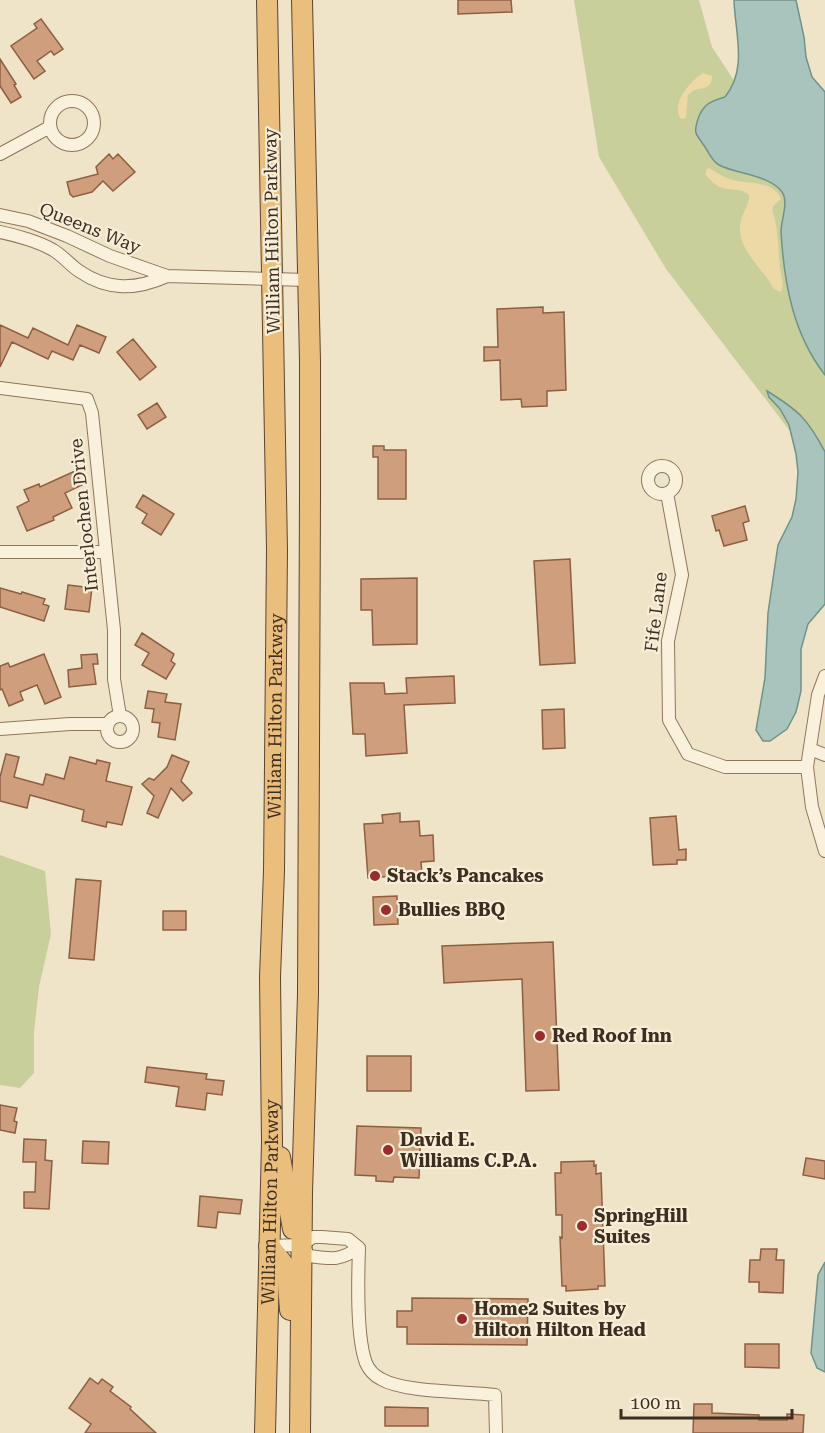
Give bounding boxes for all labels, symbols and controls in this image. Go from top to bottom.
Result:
street label: William Hilton Parkway [259,128,284,334]
street label: Queens Way [36,198,144,258]
street label: Interlochen Drive [65,438,102,592]
street label: Fife Lane [640,571,671,653]
street label: William Hilton Parkway [263,613,286,819]
place label: Stack’s Pancakes [387,865,544,886]
marker: Stack’s Pancakes [368,869,382,883]
place label: Bullies BBQ [398,899,505,920]
marker: Bullies BBQ [379,903,393,917]
place label: Red Roof Inn [552,1025,672,1046]
marker: Red Roof Inn [533,1029,547,1043]
street label: William Hilton Parkway [257,1099,282,1305]
place label: David E. Williams C.P.A. [400,1129,537,1171]
marker: David E. Williams C.P.A. [381,1143,395,1157]
place label: SpringHill Suites [594,1205,688,1247]
marker: SpringHill Suites [575,1219,589,1233]
place label: Home2 Suites by Hilton Hilton Head [474,1298,646,1340]
marker: Home2 Suites by Hilton Hilton Head [455,1312,469,1326]
scale bar [621,1382,792,1420]
text: 100 m [630,1392,681,1413]

